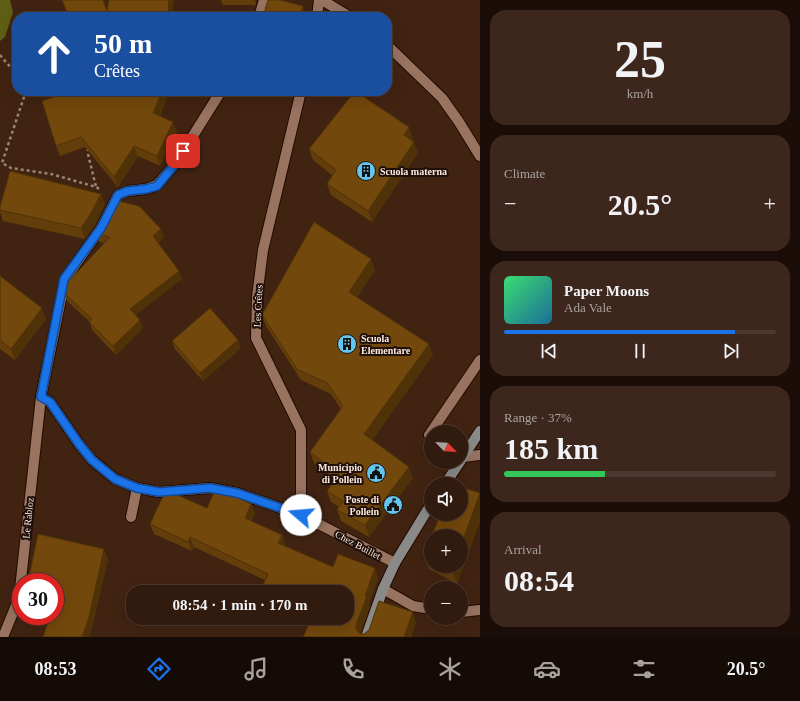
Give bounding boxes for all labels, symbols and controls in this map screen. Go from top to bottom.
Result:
icon: ahead [28,28,80,80]
text: 50 m [94,28,152,59]
text: 25 [614,31,666,88]
text: Crêtes [94,61,140,81]
text: km/h [627,86,653,101]
pin [166,134,200,168]
icon: arrive [172,140,194,162]
building icon: Scuola materna [355,160,377,182]
place label: Scuola materna [380,166,447,177]
text: Climate [504,166,545,181]
text: 20.5° [608,188,672,221]
text: − [504,191,516,216]
text: + [764,191,776,216]
text: Paper Moons [564,283,649,299]
street label: Les Crêtes [251,284,265,328]
text: Ada Vale [564,300,612,315]
building icon: Scuola Elementare [336,333,358,355]
place label: Scuola Elementare [361,333,411,356]
icon: previous [538,340,560,362]
icon: pause [629,340,651,362]
icon: next [720,340,742,362]
text: Range · 37% [504,410,572,425]
north arrow [424,425,468,469]
map controls [424,425,468,625]
text: 185 km [504,432,598,465]
place label: Municipio di Pollein [318,462,362,485]
public building icon: Municipio di Pollein [365,462,387,484]
button: sound [424,477,468,521]
position arrow [280,494,322,536]
place label: Poste di Pollein [345,494,379,517]
public building icon: Poste di Pollein [382,494,404,516]
street label: Le Rabloz [20,496,36,539]
street label: Chez Buillet [333,528,383,562]
button: + [424,529,468,573]
text: Arrival [504,542,542,557]
text: 08:54 [504,564,574,597]
speed limit sign: 30 [12,573,64,625]
button: − [424,581,468,625]
text: 08:54 · 1 min · 170 m [173,597,308,613]
icon: directions [145,655,173,683]
icon: music [242,655,270,683]
icon: phone [339,655,367,683]
icon: climate [436,655,464,683]
icon: car [533,655,561,683]
icon: filters [630,655,658,683]
text: 08:53 [34,659,76,679]
text: 20.5° [727,659,766,679]

